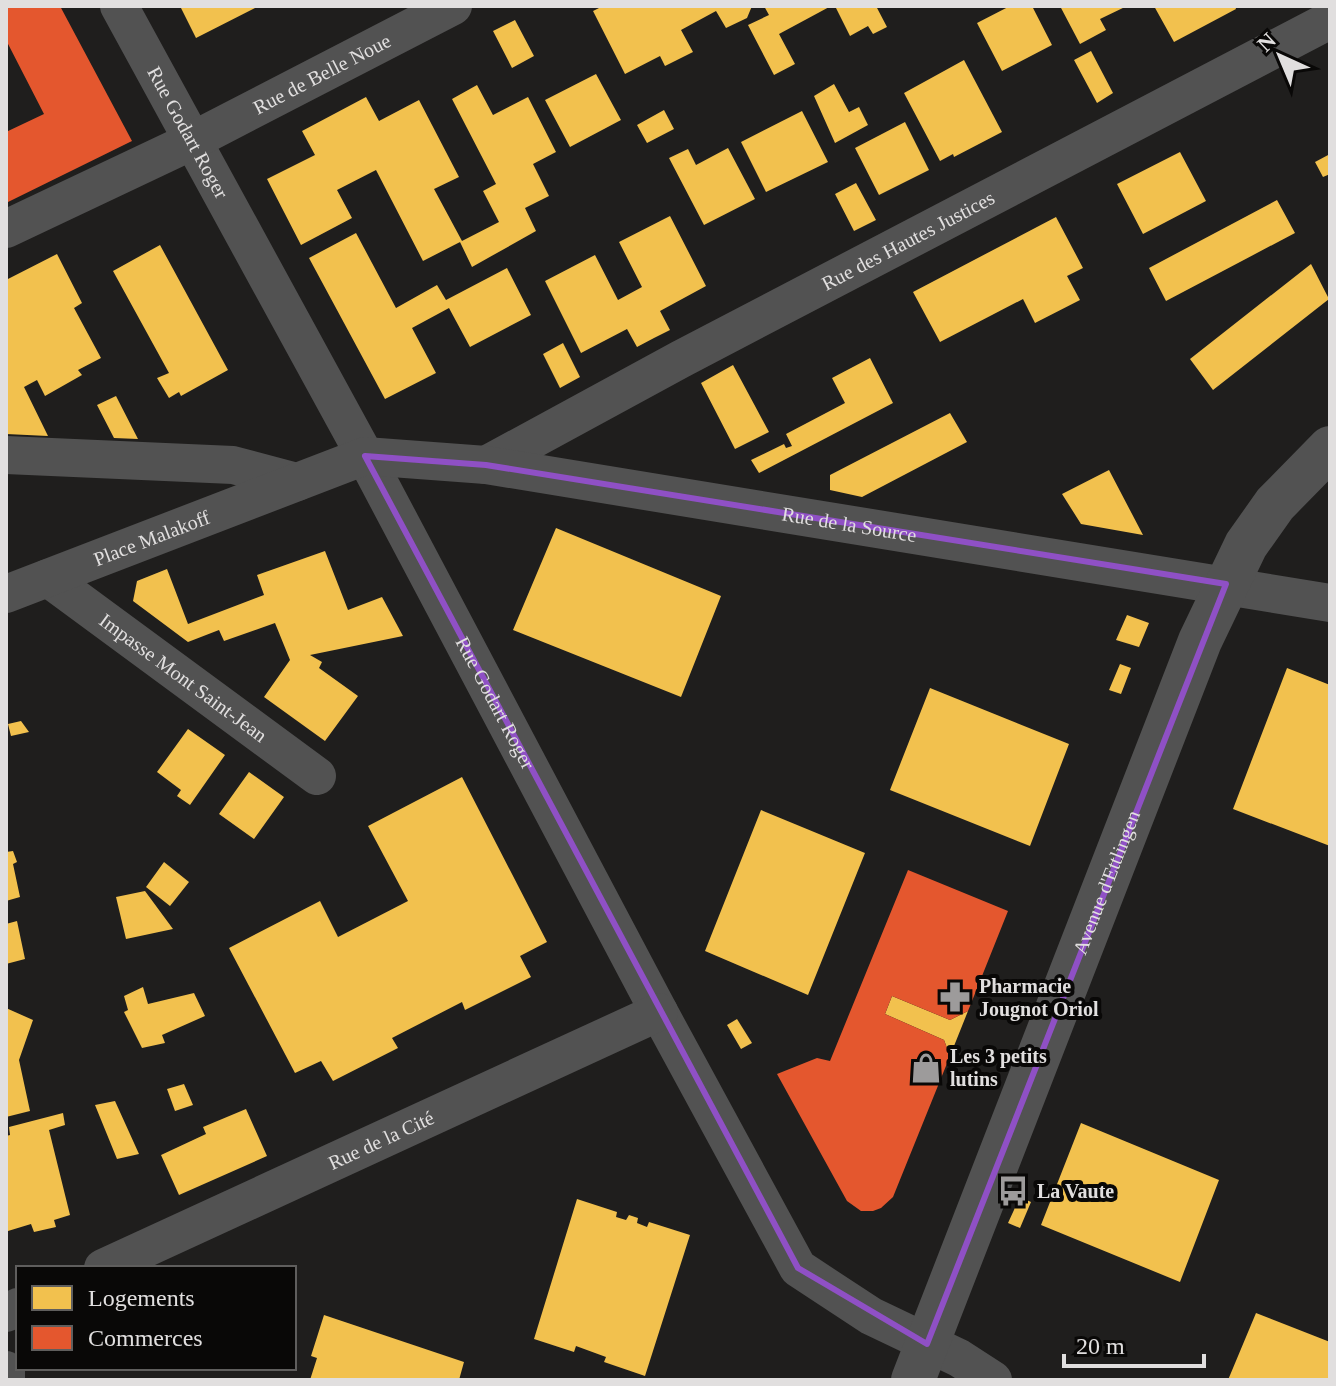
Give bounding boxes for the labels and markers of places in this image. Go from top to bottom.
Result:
place label: Pharmacie Jougnot Oriol [979,975,1099,1021]
pharmacy icon: Pharmacie Jougnot Oriol [938,980,972,1014]
place label: Les 3 petits lutins [950,1045,1047,1090]
shop icon: Les 3 petits lutins [909,1051,943,1085]
bus stop icon: La Vaute [996,1174,1030,1208]
place label: La Vaute [1037,1180,1114,1202]

